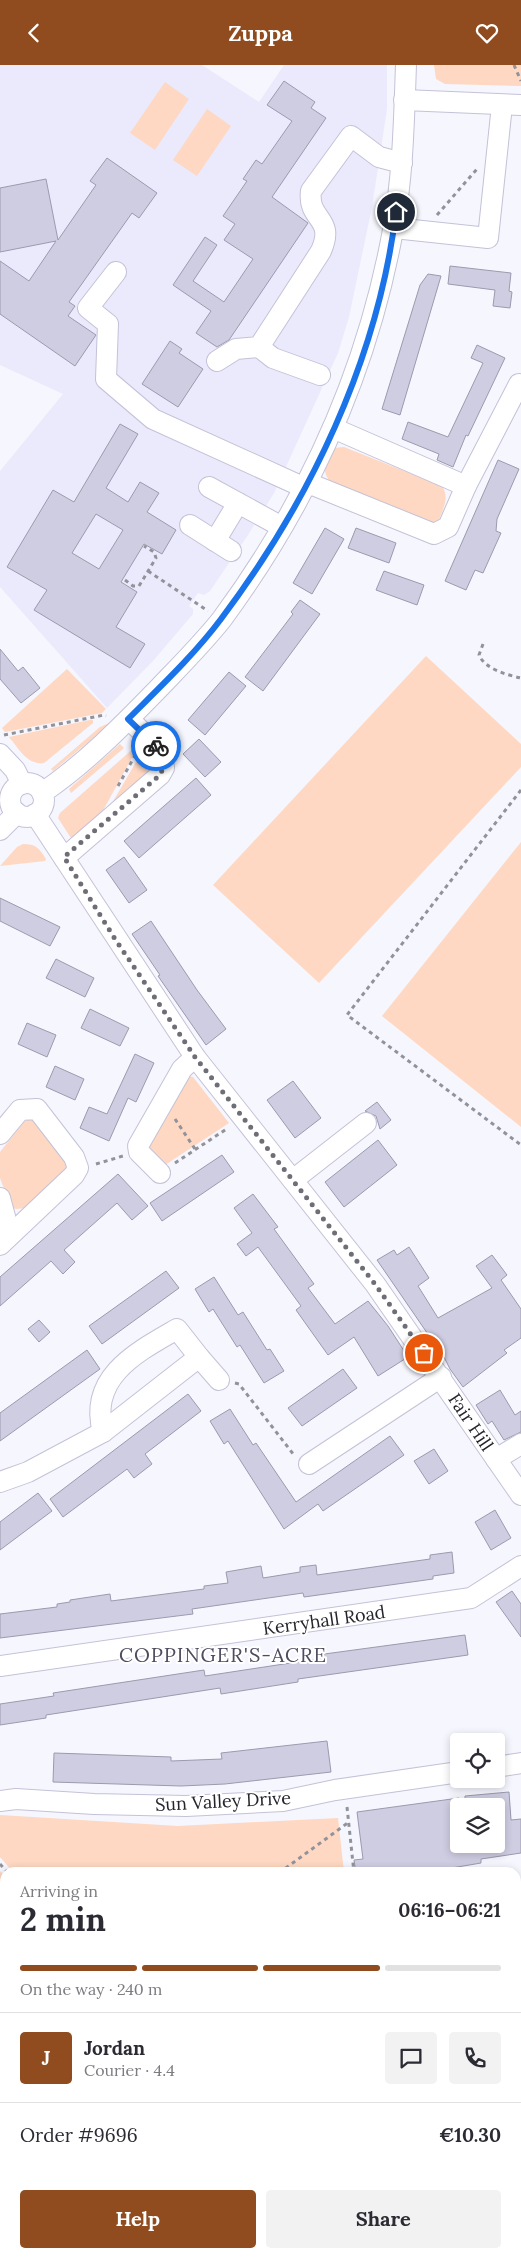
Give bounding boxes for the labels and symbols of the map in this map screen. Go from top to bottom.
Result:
pin [375,191,417,233]
courier [131,721,181,771]
pin [403,1332,445,1374]
street label: Fair Hill [443,1389,499,1455]
street label: Kerryhall Road [261,1600,387,1640]
district label: COPPINGER'S-ACRE [119,1642,327,1667]
street label: Sun Valley Drive [155,1786,292,1816]

